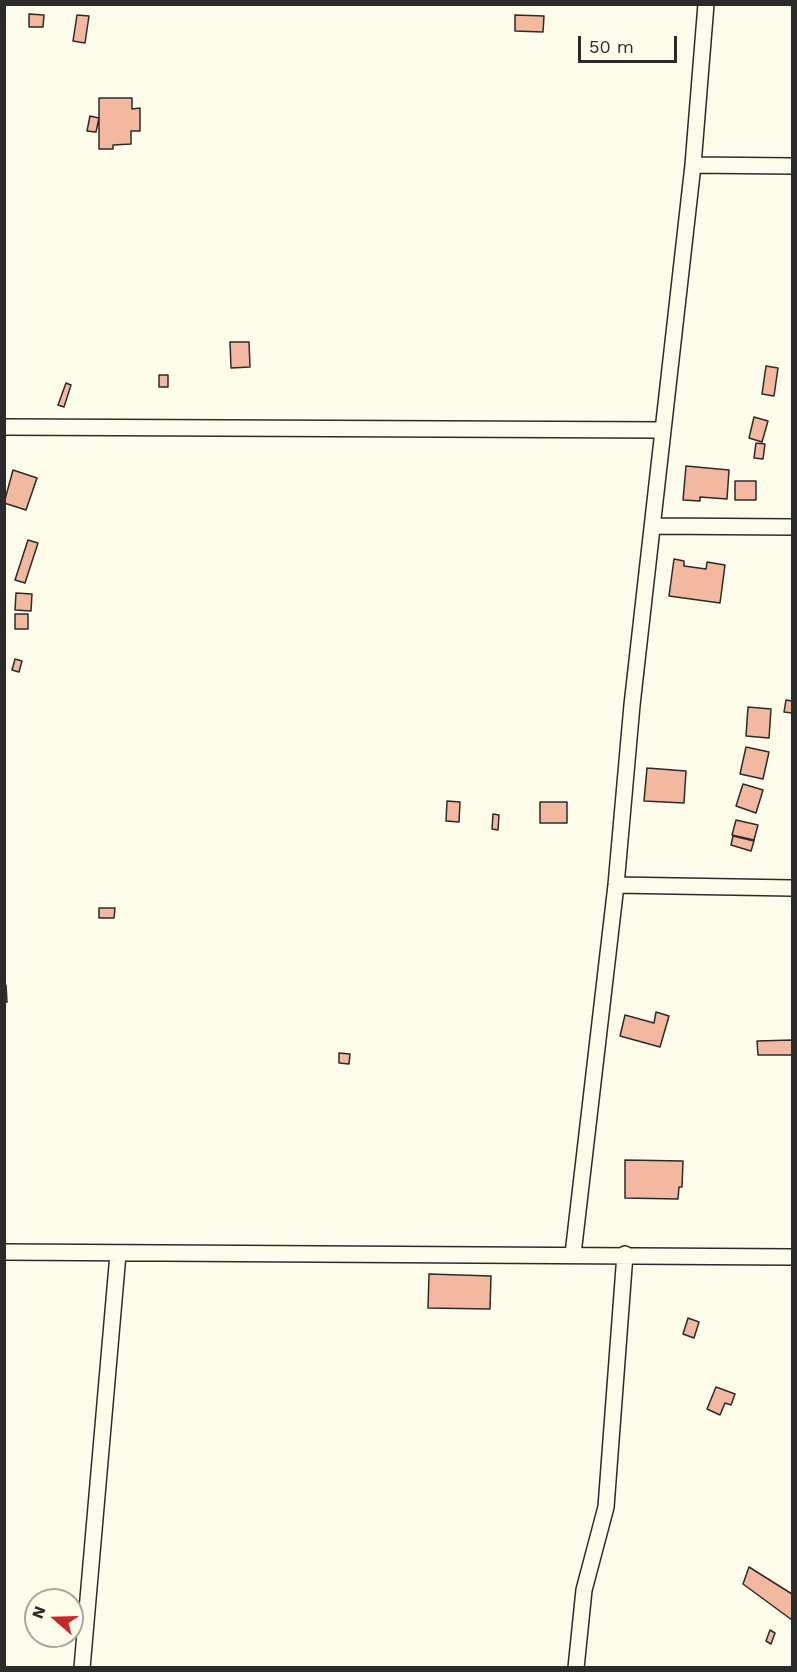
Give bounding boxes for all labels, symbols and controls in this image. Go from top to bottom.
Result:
scale bar [581,24,680,62]
text: 50 m [589,36,634,57]
north arrow [24,1588,84,1648]
text: N [28,1604,49,1621]

